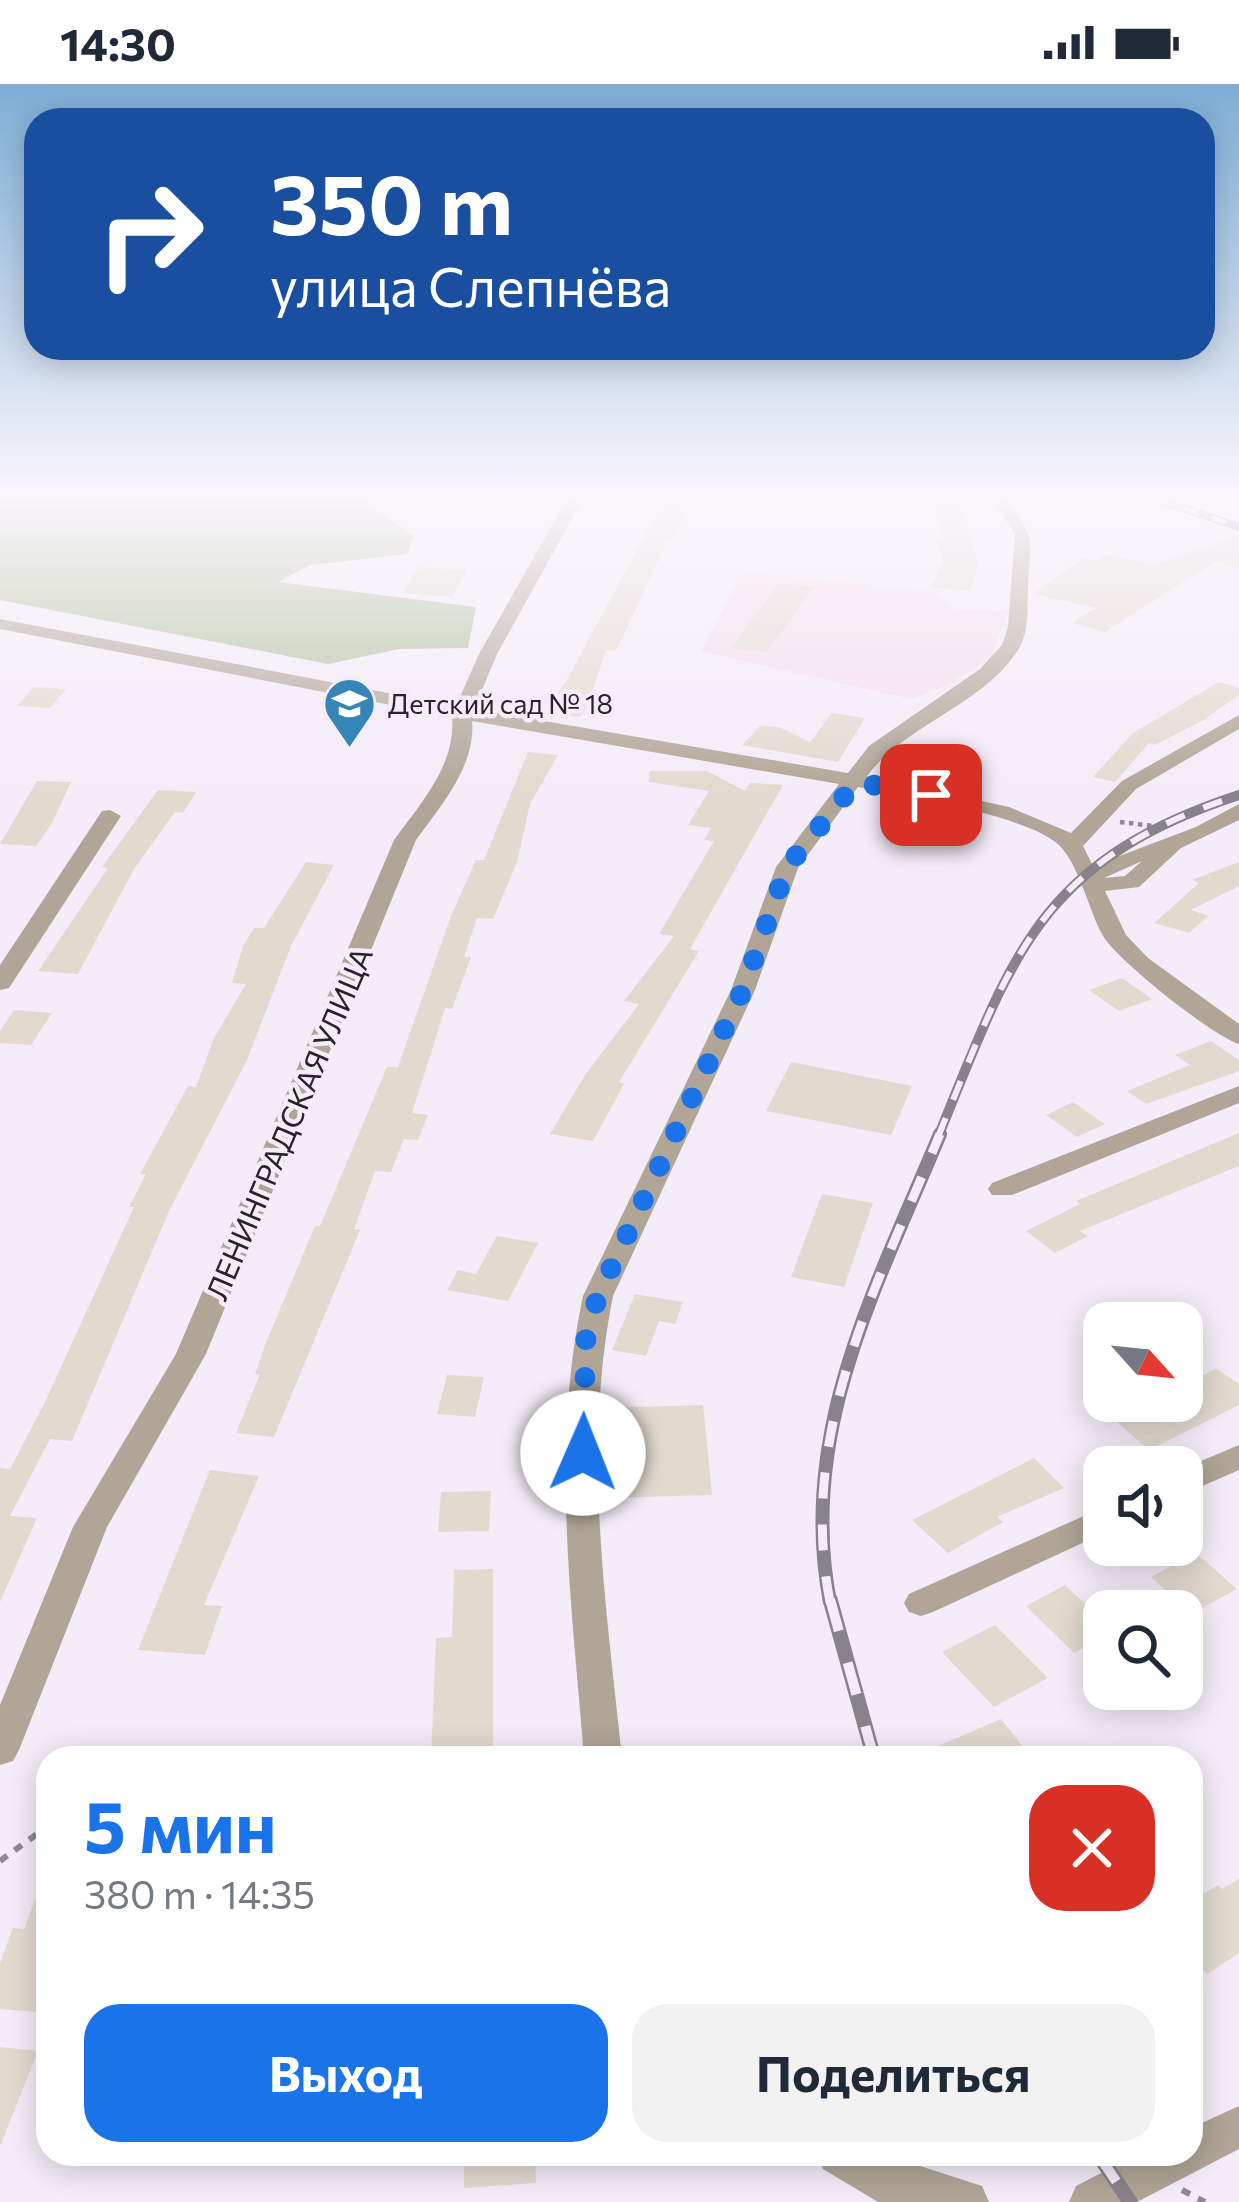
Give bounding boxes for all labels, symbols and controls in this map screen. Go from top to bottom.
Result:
text: 14:30 [60,15,176,70]
text: 350 m [270,150,513,252]
icon: right [72,156,228,312]
text: улица Слепнёва [270,252,671,318]
school or university icon: Детский сад № 18 [321,675,377,749]
place label: Детский сад № 18 [388,687,613,720]
pin [880,744,982,846]
icon: arrive [898,762,964,828]
street label: ЛЕНИНГРАДСКАЯ УЛИЦА [197,941,379,1305]
north arrow [1083,1302,1203,1422]
map controls [1083,1302,1203,1710]
position arrow [520,1390,646,1516]
button: sound [1083,1446,1203,1566]
button: search [1083,1590,1203,1710]
text: 5 мин [84,1780,277,1868]
button: close [1029,1785,1155,1911]
text: 380 m · 14:35 [84,1869,315,1917]
button: Выход [84,2004,608,2142]
button: Поделиться [632,2004,1155,2142]

